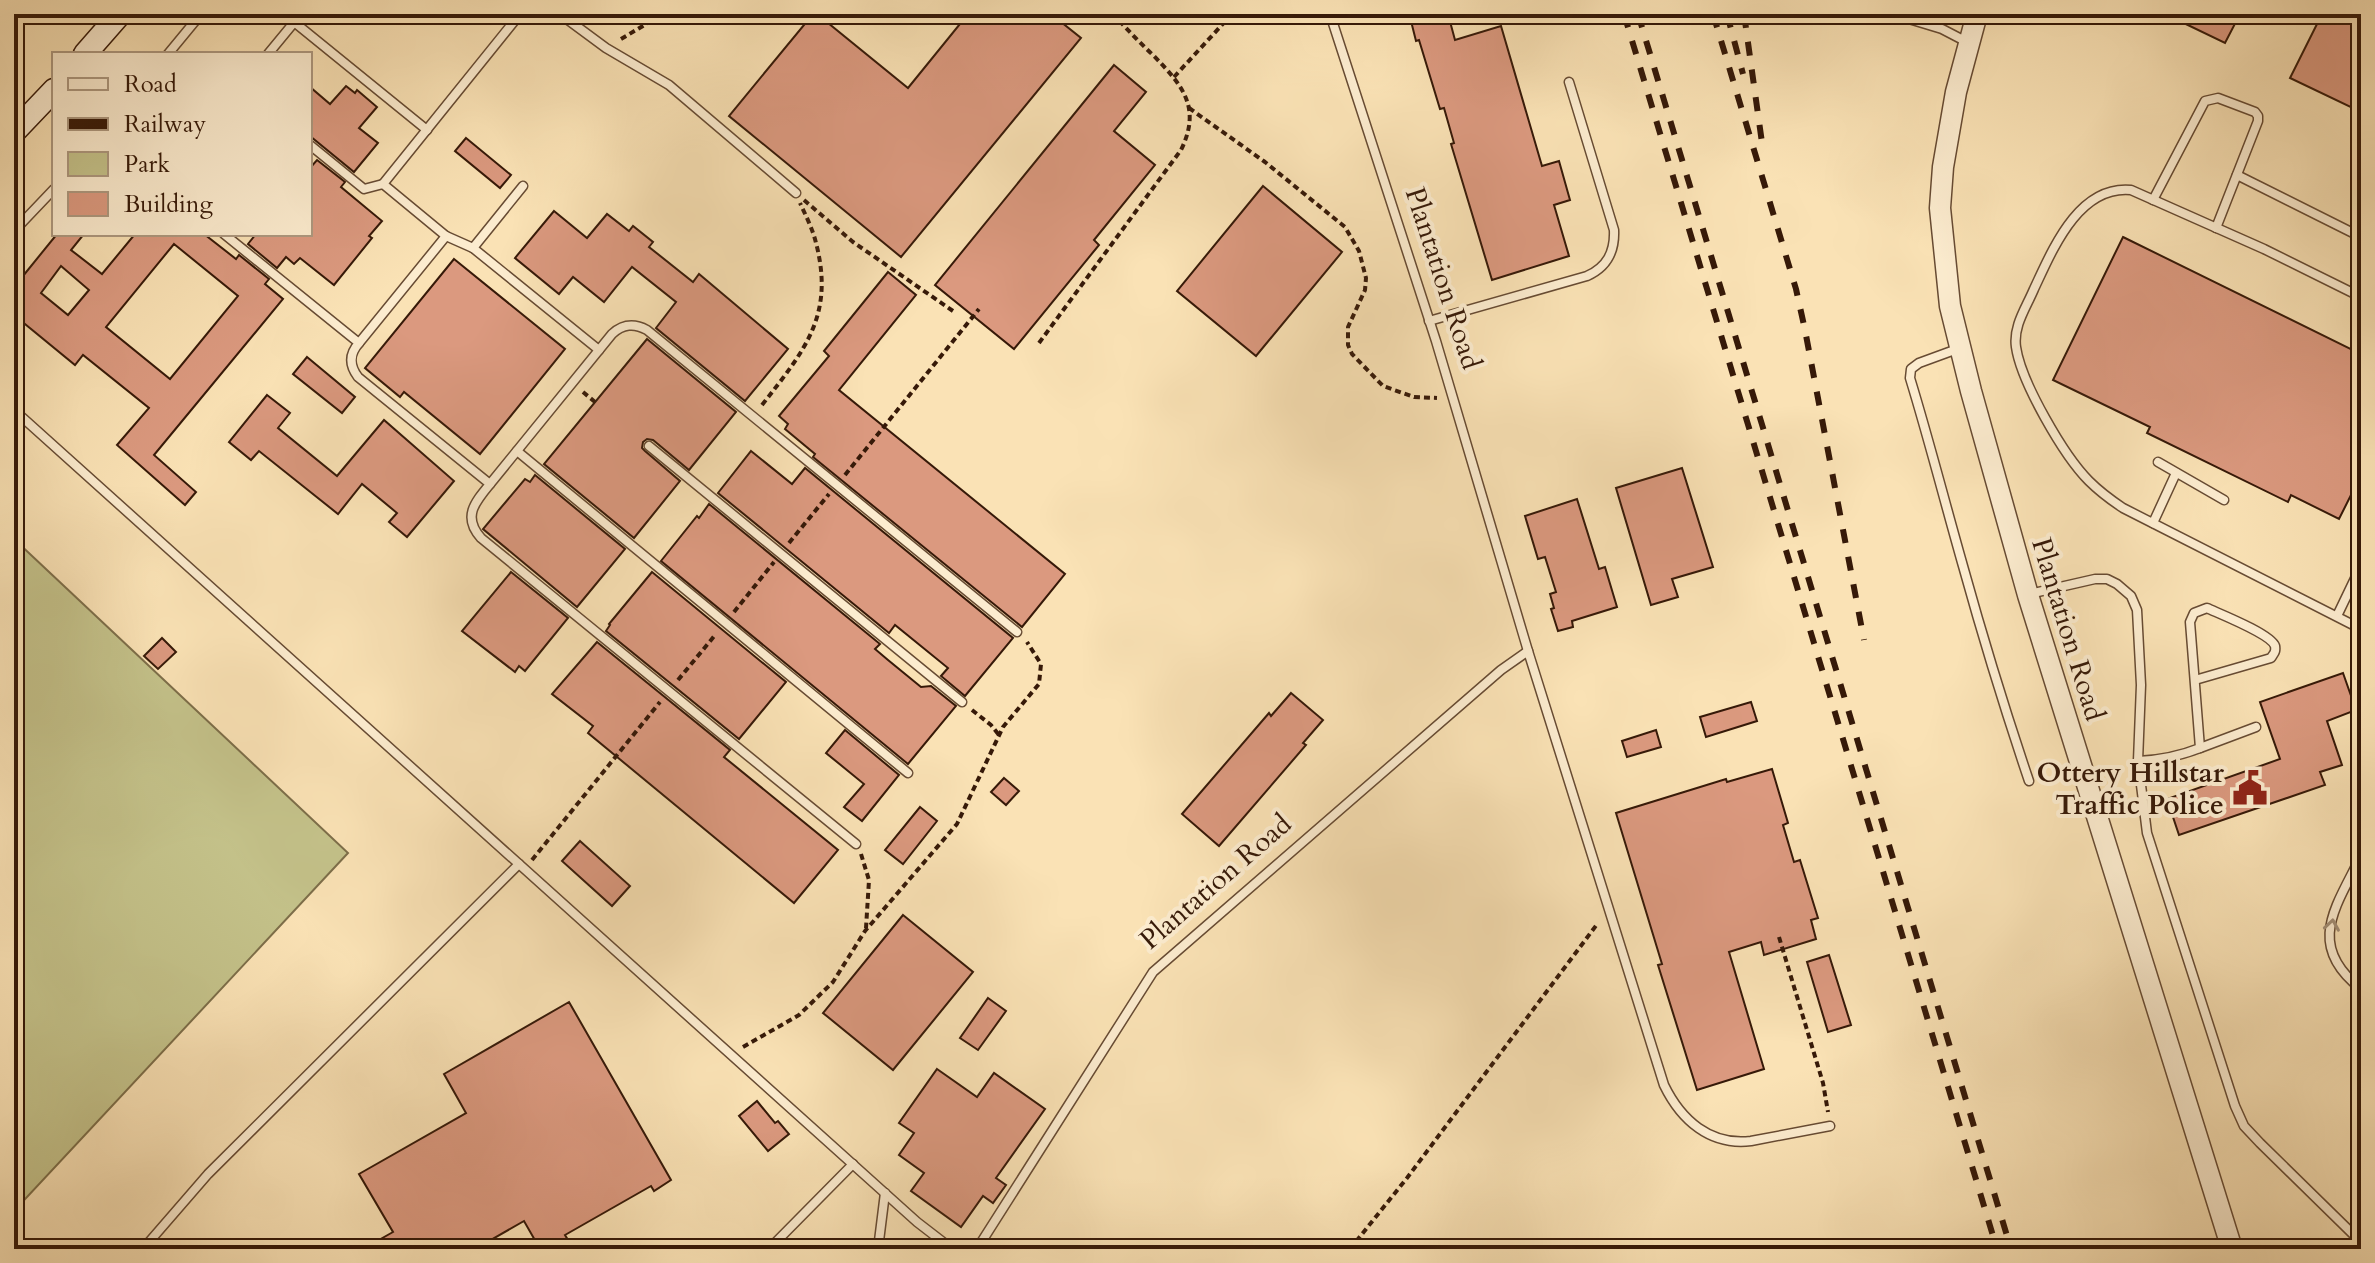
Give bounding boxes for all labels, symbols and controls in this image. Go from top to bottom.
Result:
legend [52,52,312,236]
text: Road [124,68,177,101]
text: Railway [124,108,206,141]
text: Park [124,148,170,181]
street label: Plantation Road [1396,182,1490,374]
text: Building [124,188,214,221]
street label: Plantation Road [2022,533,2114,726]
place label: Ottery Hillstar Traffic Police [2037,754,2225,824]
public building icon: Ottery Hillstar Traffic Police [2231,769,2269,807]
street label: Plantation Road [1132,805,1300,958]
one-way arrow [2323,919,2340,932]

